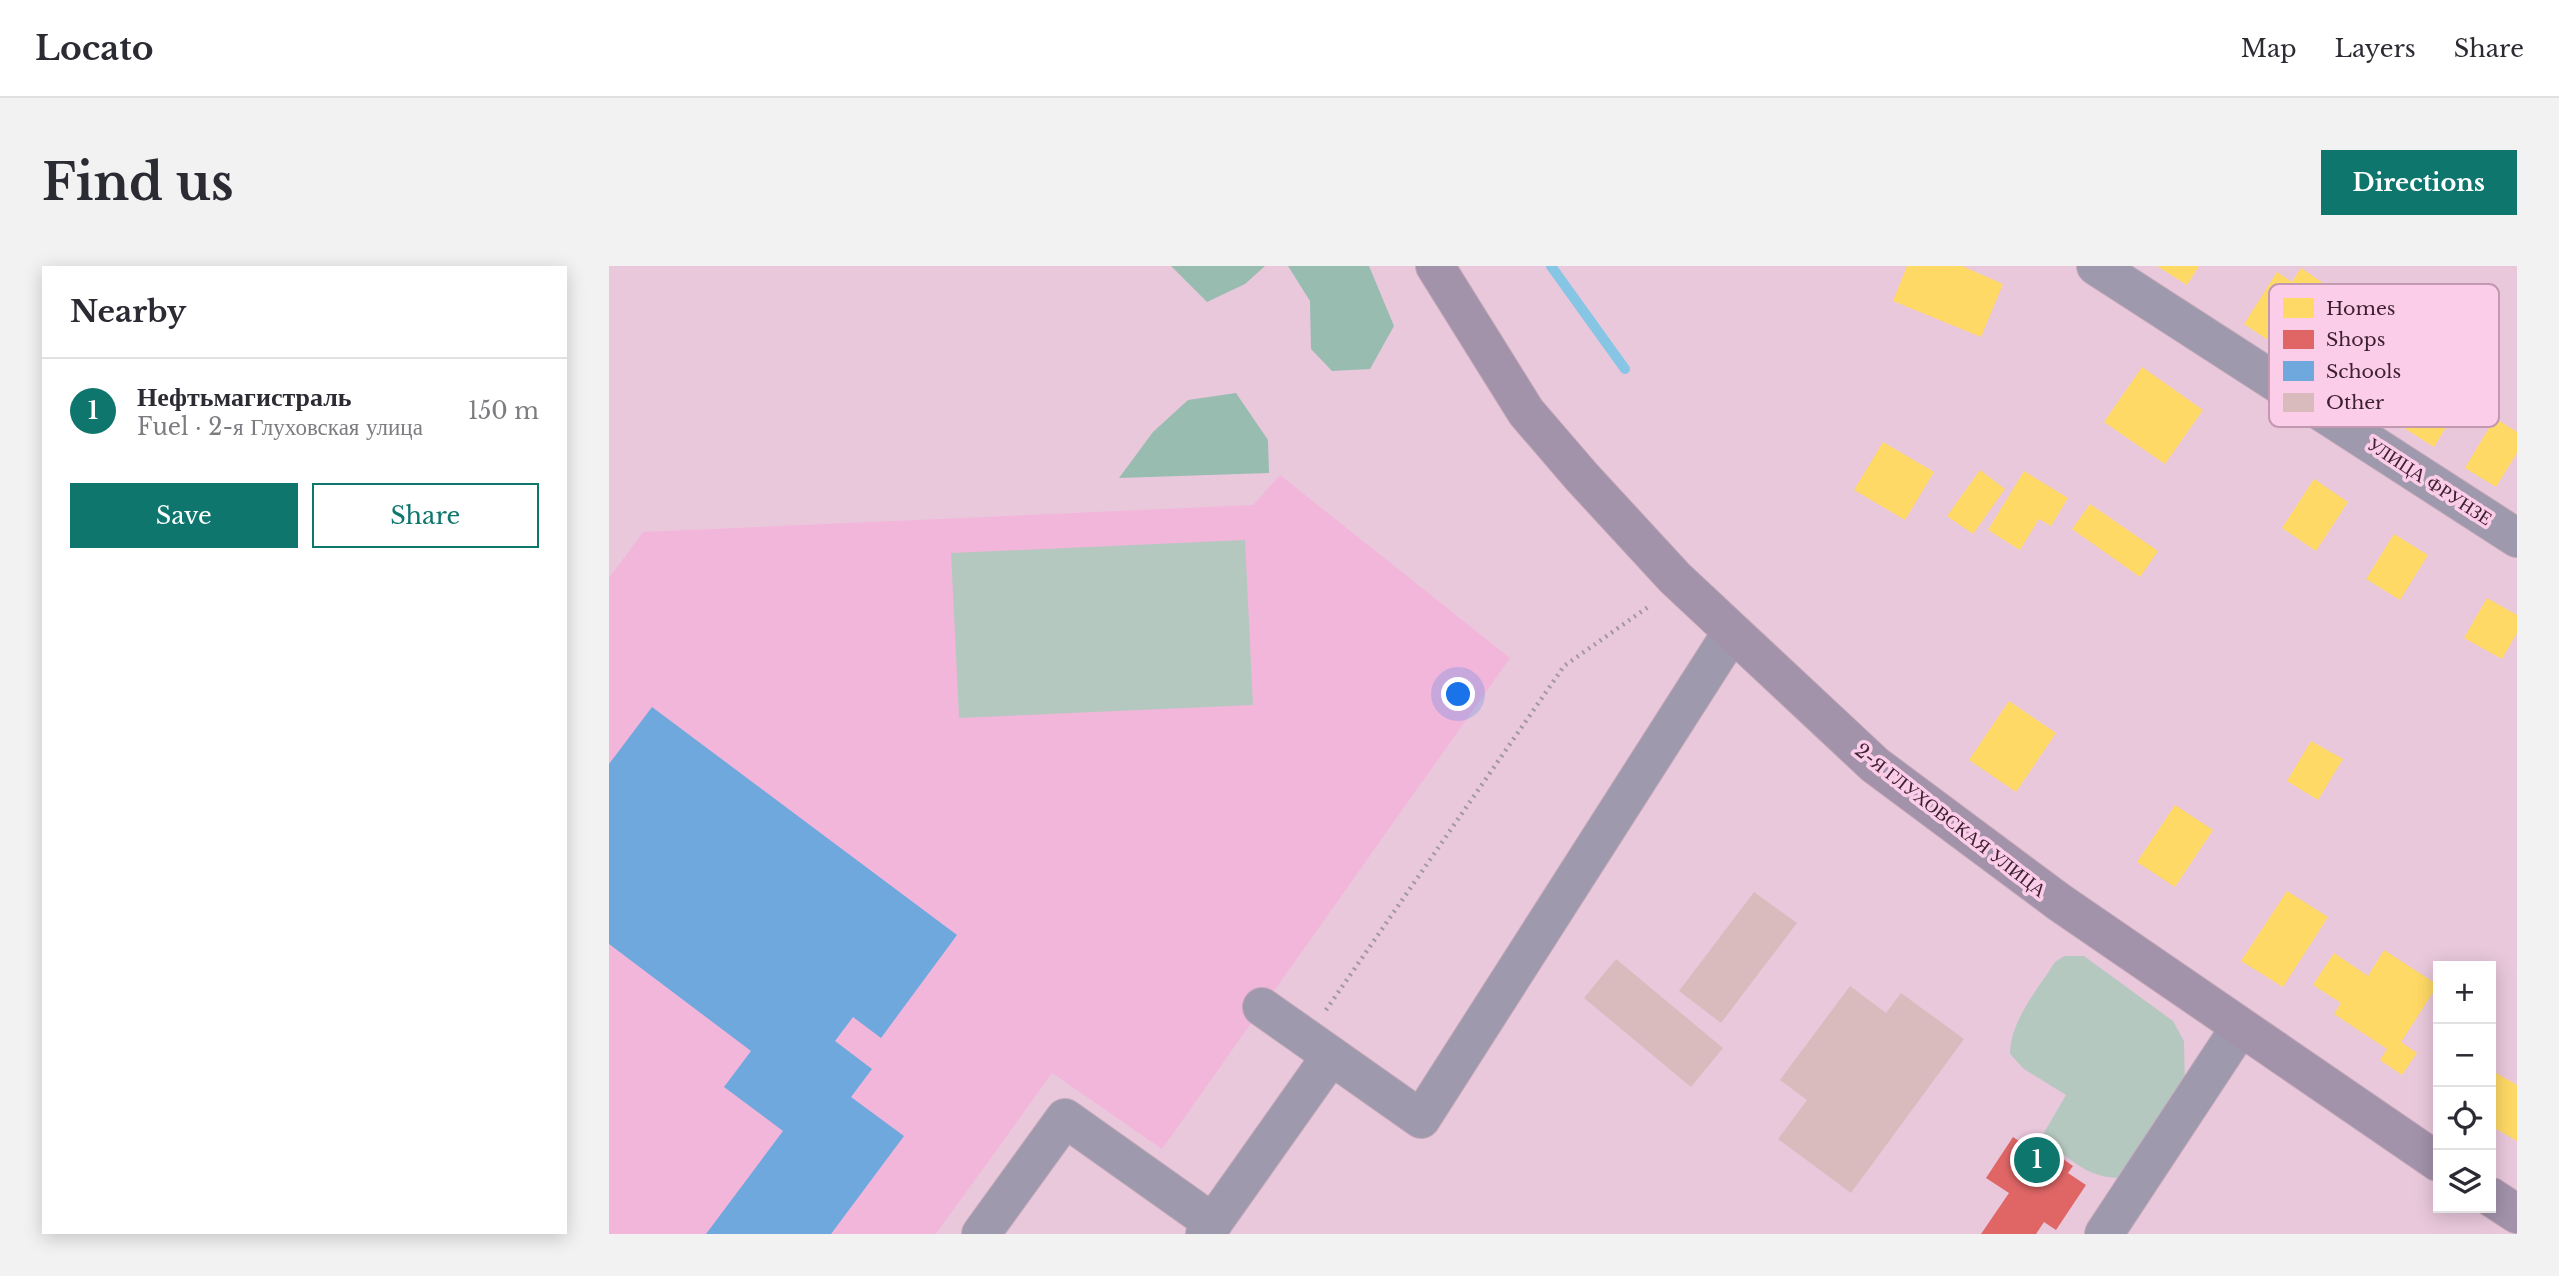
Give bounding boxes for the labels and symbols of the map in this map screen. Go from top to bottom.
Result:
legend [2269,284,2499,427]
text: Homes [2326,297,2395,320]
text: Shops [2326,328,2385,351]
text: Schools [2326,360,2401,383]
text: Other [2326,391,2384,414]
street label: УЛИЦА ФРУНЗЕ [2363,433,2496,530]
your location [1441,677,1475,711]
street label: 2-Я ГЛУХОВСКАЯ УЛИЦА [1851,739,2051,902]
pin: 1 [2014,1134,2060,1186]

